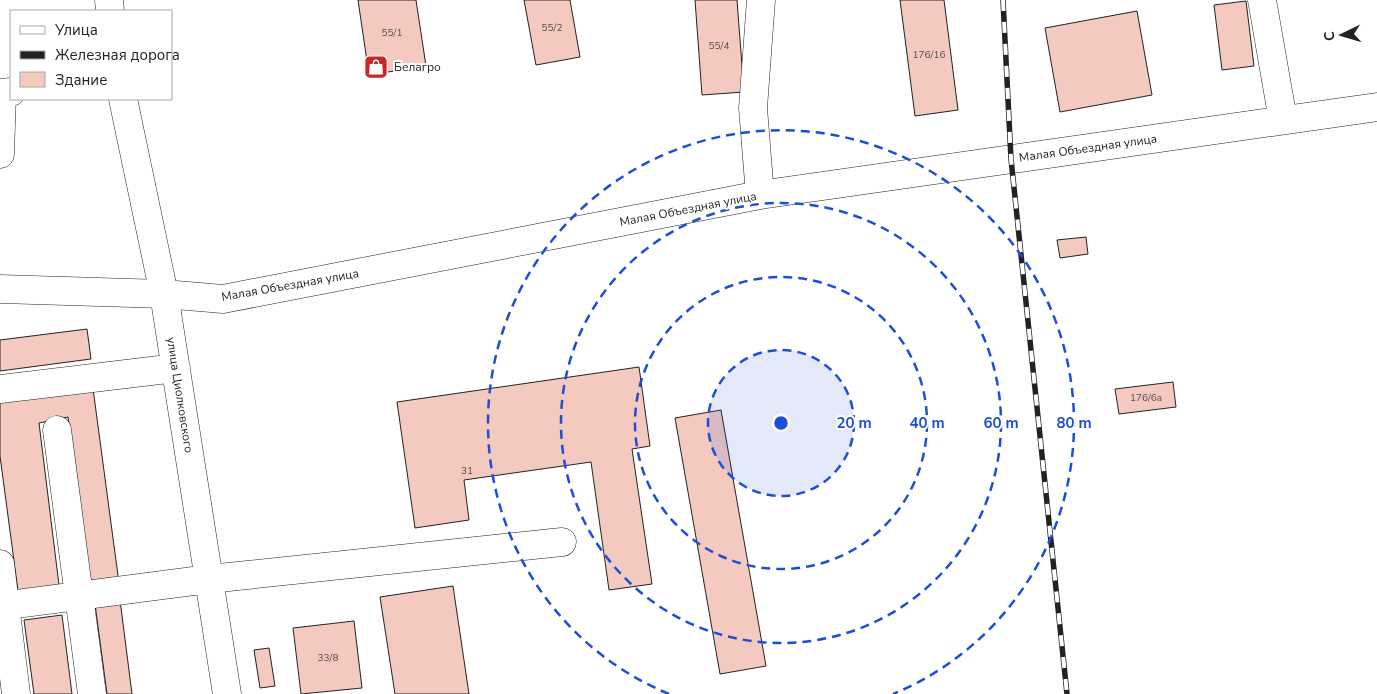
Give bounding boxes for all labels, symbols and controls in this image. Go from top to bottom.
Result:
legend [10,10,172,100]
north arrow [1317,10,1367,60]
text: Улица [54,20,98,40]
house number: 55/2 [542,21,562,35]
house number: 55/1 [382,26,402,40]
text: С [1320,30,1339,42]
house number: 55/4 [709,39,729,53]
text: Железная дорога [55,45,180,65]
house number: 176/16 [913,48,945,62]
shop icon: Белагро [363,54,389,80]
place label: Белагро [394,59,441,75]
text: Здание [55,70,107,90]
street label: Малая Объездная улица [1018,130,1158,166]
street label: Малая Объездная улица [618,188,758,230]
street label: Малая Объездная улица [220,265,360,305]
street label: улица Циолковского [163,336,197,454]
house number: 176/6а [1130,391,1162,405]
text: 20 m [836,413,872,433]
text: 40 m [909,413,945,433]
text: 60 m [983,413,1019,433]
text: 80 m [1056,413,1092,433]
centre of rings [772,414,790,432]
house number: 31 [461,464,473,478]
house number: 33/8 [318,651,338,665]

